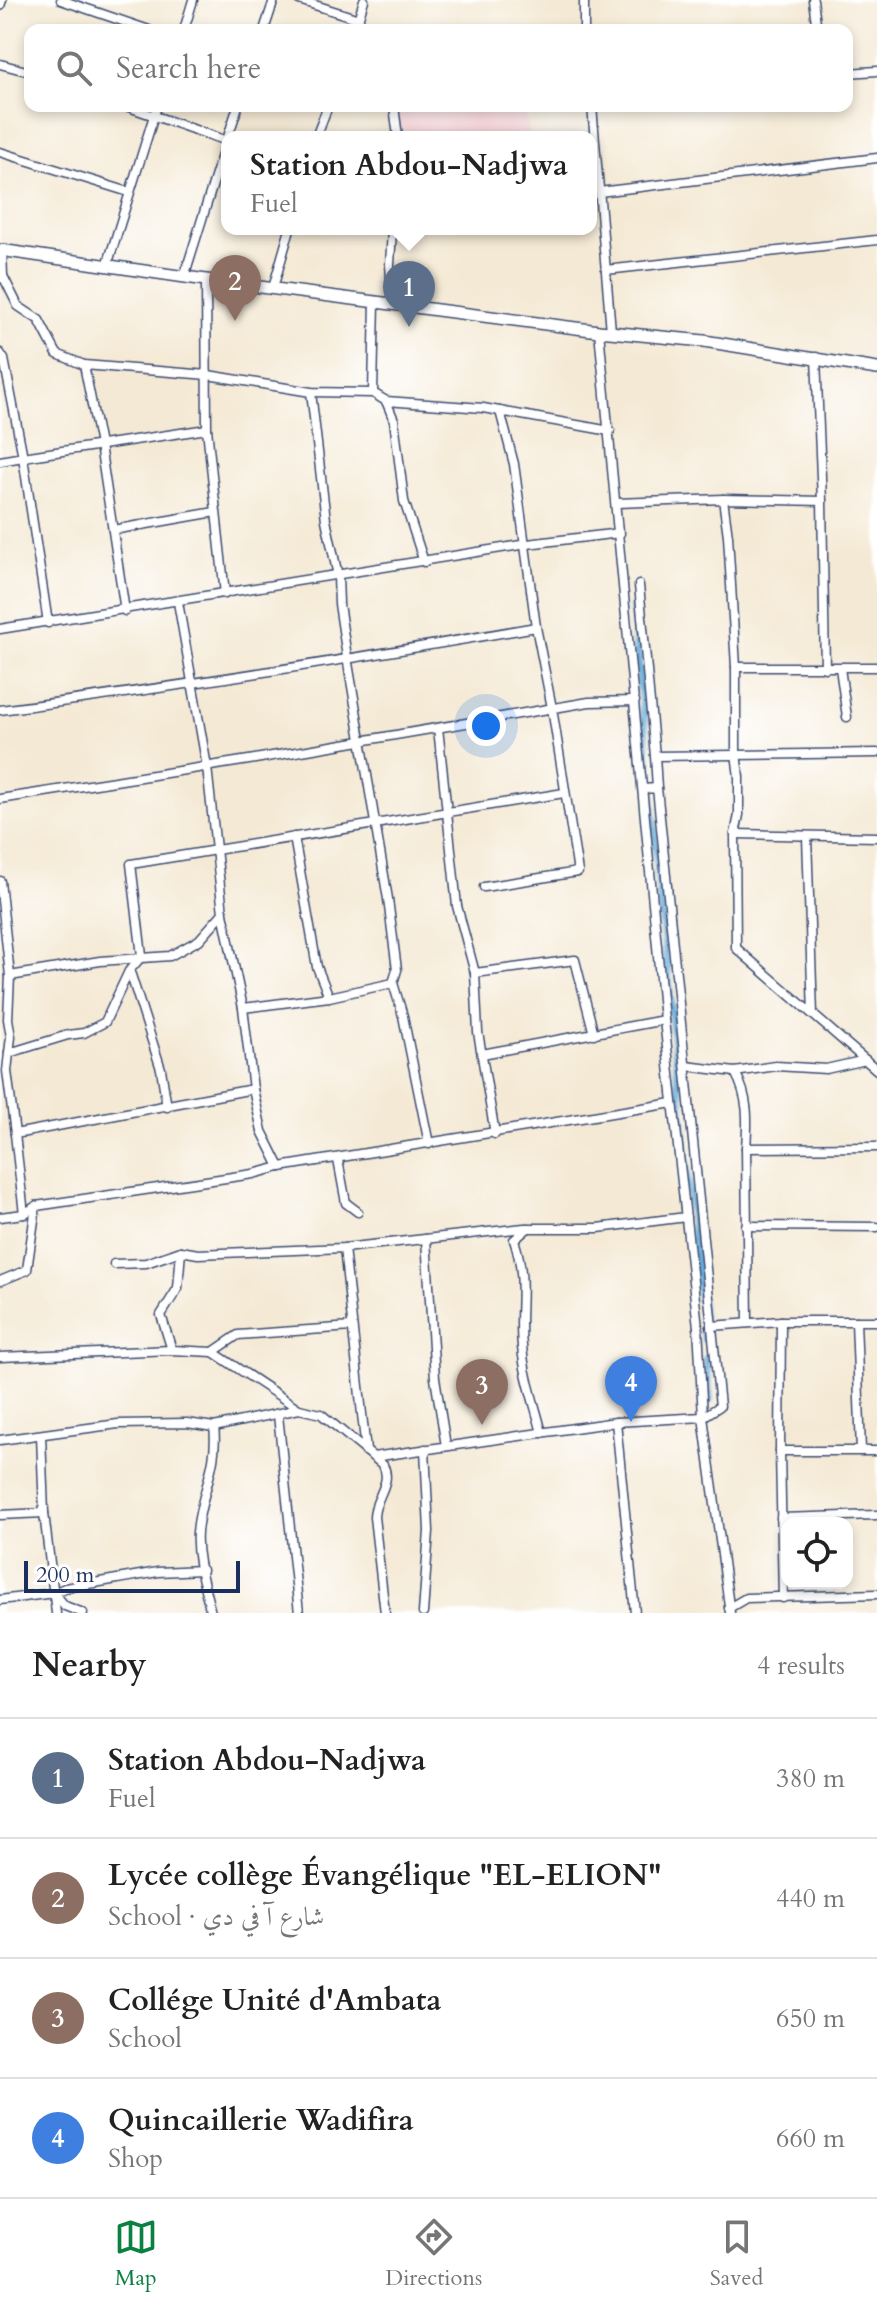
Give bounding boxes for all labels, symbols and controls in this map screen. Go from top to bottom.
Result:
search box [24,24,853,112]
icon: search [52,46,96,90]
text: Search here [116,48,261,89]
popup [221,131,597,235]
text: Station Abdou-Nadjwa [250,145,568,186]
text: Fuel [250,186,298,221]
pin: 2 [209,255,261,321]
pin: 1 [383,261,435,327]
your location [466,706,506,746]
pin: 4 [605,1356,657,1422]
pin: 3 [456,1359,508,1425]
map controls [781,1517,853,1589]
button: locate [781,1517,853,1589]
scale bar [24,1557,240,1593]
text: 200 m [36,1560,94,1590]
text: Nearby [32,1642,147,1688]
text: 4 results [757,1648,845,1683]
text: Station Abdou-Nadjwa [108,1740,426,1781]
text: 1 [51,1761,65,1796]
text: 380 m [776,1761,845,1796]
text: Fuel [108,1781,156,1816]
text: Lycée collège Évangélique "EL-ELION" [108,1855,662,1896]
text: 2 [51,1881,65,1916]
text: 440 m [776,1881,845,1916]
text: School · شارع آ في دي [108,1899,324,1934]
text: Collége Unité d'Ambata [108,1980,441,2021]
text: 3 [51,2001,65,2036]
text: 650 m [776,2001,845,2036]
text: School [108,2021,182,2056]
text: Quincaillerie Wadifira [108,2100,414,2141]
text: 4 [51,2121,65,2156]
text: 660 m [776,2121,845,2156]
text: Shop [108,2141,163,2176]
tab: Map [114,2215,158,2293]
tab: Directions [385,2215,482,2293]
tab: Saved [710,2215,763,2293]

